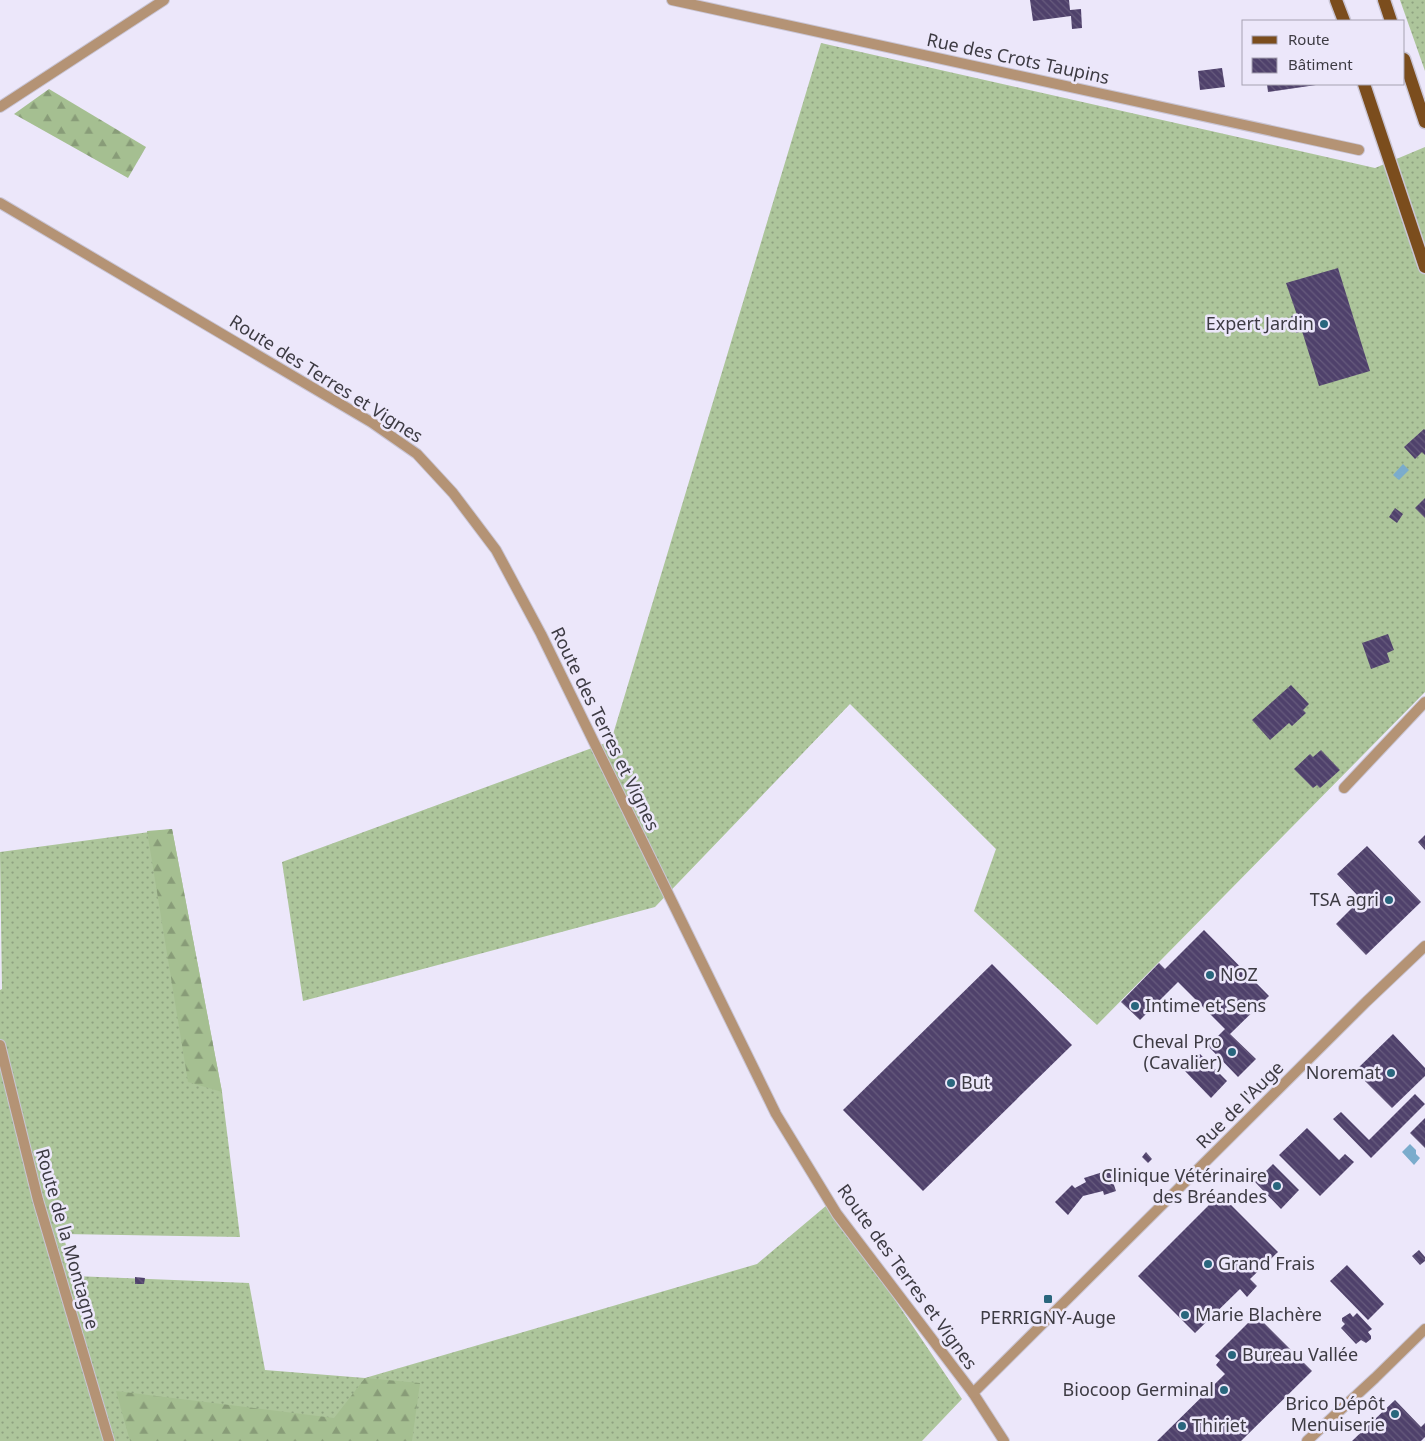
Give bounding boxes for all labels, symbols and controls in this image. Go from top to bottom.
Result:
legend [1242,20,1405,85]
street label: Rue des Crots Taupins [925,27,1112,89]
text: Route [1288,29,1330,49]
text: Bâtiment [1288,54,1353,74]
street label: Route des Terres et Vignes [225,309,428,448]
place label: Expert Jardin [1206,311,1314,335]
marker: Expert Jardin [1318,318,1330,330]
street label: Route des Terres et Vignes [546,623,666,834]
place label: TSA agri [1310,887,1379,911]
marker: TSA agri [1383,894,1395,906]
place label: NOZ [1220,962,1258,986]
marker: NOZ [1204,969,1216,981]
place label: Intime et Sens [1145,993,1266,1017]
marker: Intime et Sens [1129,1000,1141,1012]
place label: Cheval Pro (Cavalier) [1132,1029,1222,1074]
marker: Cheval Pro (Cavalier) [1226,1046,1238,1058]
street label: Rue de l'Auge [1190,1055,1288,1153]
place label: Noremat [1306,1060,1381,1084]
marker: Noremat [1385,1067,1397,1079]
place label: But [961,1070,991,1094]
marker: But [945,1077,957,1089]
street label: Route de la Montagne [31,1145,105,1332]
place label: Clinique Vétérinaire des Bréandes [1101,1163,1267,1208]
street label: Route des Terres et Vignes [832,1179,983,1374]
marker: Clinique Vétérinaire des Bréandes [1271,1180,1283,1192]
place label: Grand Frais [1218,1251,1315,1275]
marker: Grand Frais [1202,1258,1214,1270]
marker: PERRIGNY-Auge [1042,1293,1054,1305]
place label: Marie Blachère [1195,1302,1322,1326]
place label: PERRIGNY-Auge [980,1305,1116,1329]
marker: Marie Blachère [1179,1309,1191,1321]
place label: Bureau Vallée [1242,1342,1358,1366]
marker: Bureau Vallée [1226,1349,1238,1361]
place label: Biocoop Germinal [1063,1377,1214,1401]
marker: Biocoop Germinal [1218,1384,1230,1396]
place label: Brico Dépôt Menuiserie [1285,1391,1385,1436]
marker: Brico Dépôt Menuiserie [1389,1408,1401,1420]
place label: Thiriet [1192,1413,1247,1437]
marker: Thiriet [1176,1420,1188,1432]

